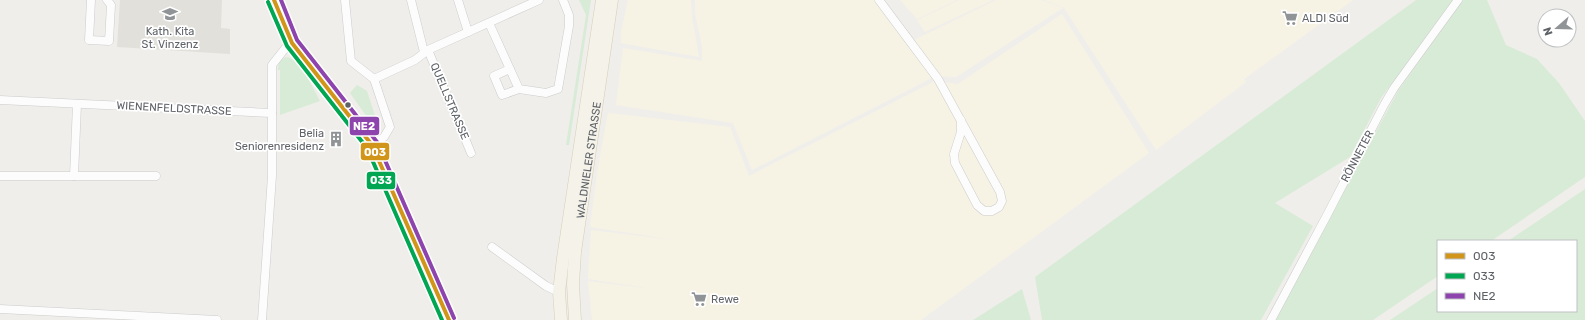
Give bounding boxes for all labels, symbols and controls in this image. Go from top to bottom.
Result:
school or university icon: Kath. Kita St. Vinzenz [161,5,179,23]
north arrow [1537,8,1577,48]
supermarket icon: ALDI Süd [1281,9,1299,27]
place label: ALDI Süd [1302,12,1349,25]
place label: Kath. Kita St. Vinzenz [142,25,199,51]
text: N [1541,25,1556,37]
street label: QUELLSTRASSE [428,61,472,142]
street label: WIENENFELDSTRASSE [116,99,232,118]
unlabelled marker [343,100,353,110]
street label: WALDNIELER STRASSE [574,101,604,219]
line badge: NE2 [349,116,380,136]
text: NE2 [353,120,375,133]
place label: Belia Seniorenresidenz [235,127,324,153]
street label: RÖNNETER [1338,128,1377,184]
building icon: Belia Seniorenresidenz [327,130,345,148]
line badge: 003 [360,142,390,161]
text: 003 [364,146,386,159]
line badge: 033 [366,171,396,190]
text: 033 [370,174,392,187]
legend [1437,240,1577,312]
text: 003 [1473,249,1495,263]
text: 033 [1473,269,1495,283]
text: NE2 [1473,289,1496,303]
supermarket icon: Rewe [690,290,708,308]
place label: Rewe [711,293,739,306]

